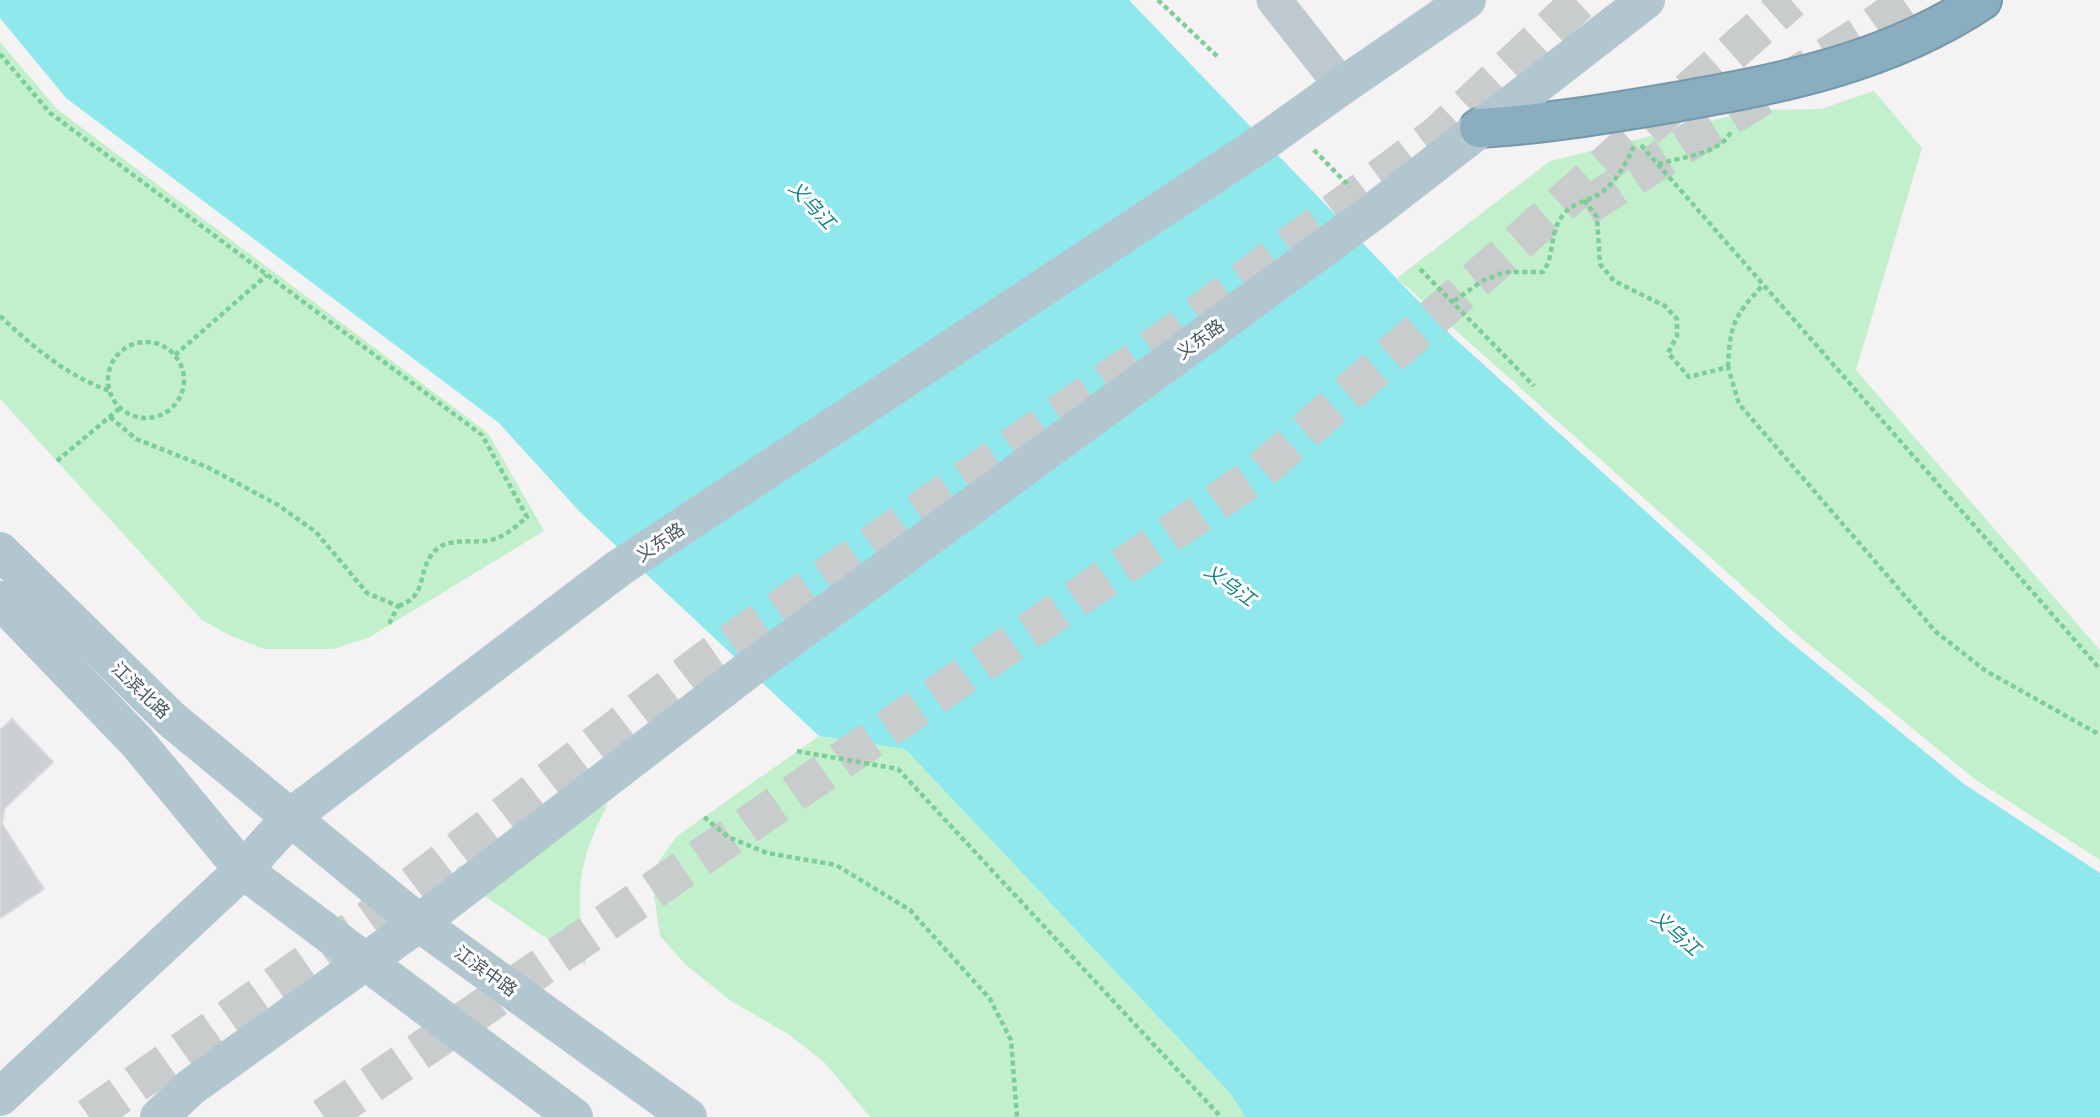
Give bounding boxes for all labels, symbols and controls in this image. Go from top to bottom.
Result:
water label: 义乌江 [784,176,841,235]
street label: 义东路 [1172,315,1228,363]
street label: 义东路 [632,518,688,566]
water label: 义乌江 [1200,559,1261,612]
street label: 江滨北路 [108,657,174,723]
water label: 义乌江 [1647,906,1707,962]
street label: 江滨中路 [451,941,521,1001]

